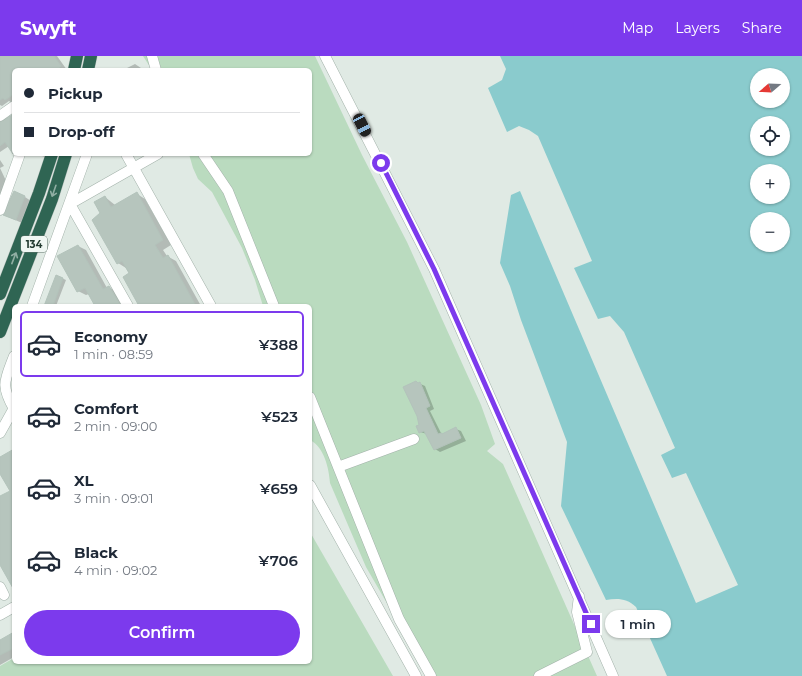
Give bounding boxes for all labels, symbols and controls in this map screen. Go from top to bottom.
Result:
text: Swyft [20,17,76,40]
text: Map [622,19,653,37]
text: Layers [675,19,720,37]
text: Share [742,19,782,37]
north arrow [750,68,790,108]
map controls [750,68,790,252]
text: Pickup [48,84,103,103]
car [351,112,373,138]
button: locate [750,116,790,156]
text: Drop-off [48,122,115,141]
route start [372,154,390,172]
button: + [750,164,790,204]
one-way arrow [50,185,58,197]
button: − [750,212,790,252]
road number: 134 [21,236,47,252]
one-way arrow [10,252,18,264]
icon: car [26,326,62,362]
text: Economy [74,327,147,346]
text: ¥388 [259,335,298,354]
text: 1 min · 08:59 [74,346,153,362]
icon: car [26,398,62,434]
text: Comfort [74,399,139,418]
text: ¥523 [261,407,298,426]
text: 2 min · 09:00 [74,418,157,434]
icon: car [26,470,62,506]
text: XL [74,471,93,490]
text: ¥659 [260,479,298,498]
text: 3 min · 09:01 [74,490,153,506]
icon: car [26,542,62,578]
text: Black [74,543,118,562]
text: ¥706 [258,551,298,570]
text: 4 min · 09:02 [74,562,157,578]
button: Confirm [24,610,300,656]
callout: 1 min [605,610,671,638]
route end [582,615,600,633]
text: 1 min [621,616,655,632]

